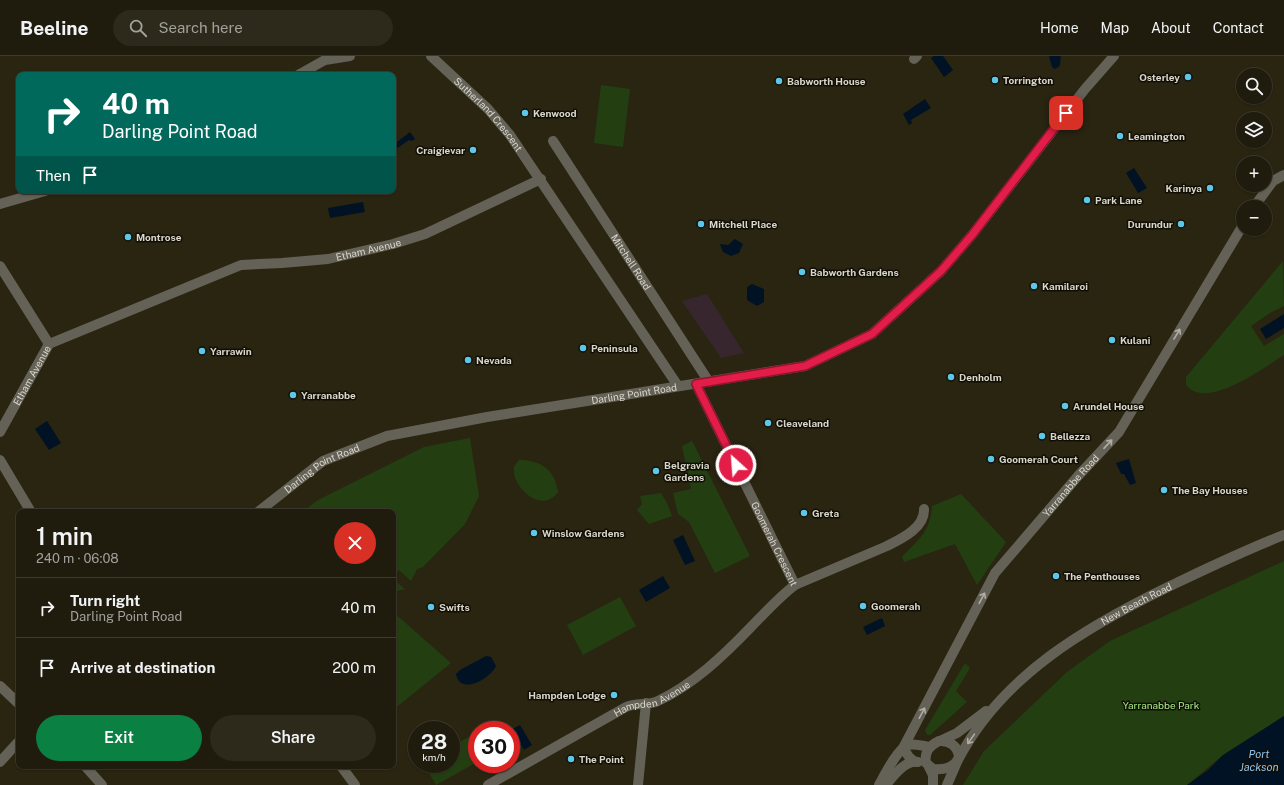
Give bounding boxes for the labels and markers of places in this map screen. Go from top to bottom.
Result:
place label: Osterley [1139,71,1180,83]
marker: Osterley [1183,72,1193,82]
place label: Torrington [1003,74,1053,86]
place label: Babworth House [787,75,866,87]
marker: Torrington [990,75,1000,85]
marker: Babworth House [774,76,784,86]
pin [1049,96,1083,130]
place label: Kenwood [533,107,577,119]
marker: Kenwood [520,108,530,118]
place label: Leamington [1128,130,1185,142]
marker: Leamington [1115,131,1125,141]
place label: Craigievar [416,144,465,156]
marker: Craigievar [468,145,478,155]
place label: Karinya [1166,182,1202,194]
marker: Karinya [1205,183,1215,193]
place label: Park Lane [1095,194,1143,206]
marker: Park Lane [1082,195,1092,205]
place label: Mitchell Place [709,218,778,230]
place label: Durundur [1128,218,1173,230]
marker: Mitchell Place [696,219,706,229]
marker: Durundur [1176,219,1186,229]
place label: Montrose [136,231,182,243]
marker: Montrose [123,232,133,242]
place label: Babworth Gardens [810,266,899,278]
marker: Babworth Gardens [797,267,807,277]
place label: Kamilaroi [1042,280,1088,292]
marker: Kamilaroi [1029,281,1039,291]
place label: Kulani [1120,334,1151,346]
marker: Kulani [1107,335,1117,345]
place label: Peninsula [591,342,638,354]
marker: Peninsula [578,343,588,353]
place label: Yarrawin [210,345,252,357]
marker: Yarrawin [197,346,207,356]
place label: Nevada [476,354,512,366]
marker: Nevada [463,355,473,365]
place label: Denholm [959,371,1002,383]
marker: Denholm [946,372,956,382]
place label: Yarranabbe [301,389,356,401]
marker: Yarranabbe [288,390,298,400]
place label: Arundel House [1073,400,1144,412]
marker: Arundel House [1060,401,1070,411]
place label: Cleaveland [776,417,829,429]
marker: Cleaveland [763,418,773,428]
place label: Bellezza [1050,430,1091,442]
marker: Bellezza [1037,431,1047,441]
place label: Goomerah Court [999,453,1078,465]
marker: Goomerah Court [986,454,996,464]
place label: Belgravia Gardens [664,459,710,483]
marker: Belgravia Gardens [651,466,661,476]
place label: The Bay Houses [1172,484,1248,496]
marker: The Bay Houses [1159,485,1169,495]
place label: Greta [812,507,839,519]
marker: Greta [799,508,809,518]
place label: Winslow Gardens [542,527,625,539]
marker: Winslow Gardens [529,528,539,538]
place label: The Penthouses [1064,570,1140,582]
marker: The Penthouses [1051,571,1061,581]
place label: Goomerah [871,600,920,612]
place label: Swifts [439,601,470,613]
marker: Goomerah [858,601,868,611]
marker: Swifts [426,602,436,612]
place label: Hampden Lodge [528,689,606,701]
marker: Hampden Lodge [609,690,619,700]
place label: The Point [579,753,624,765]
marker: The Point [566,754,576,764]

